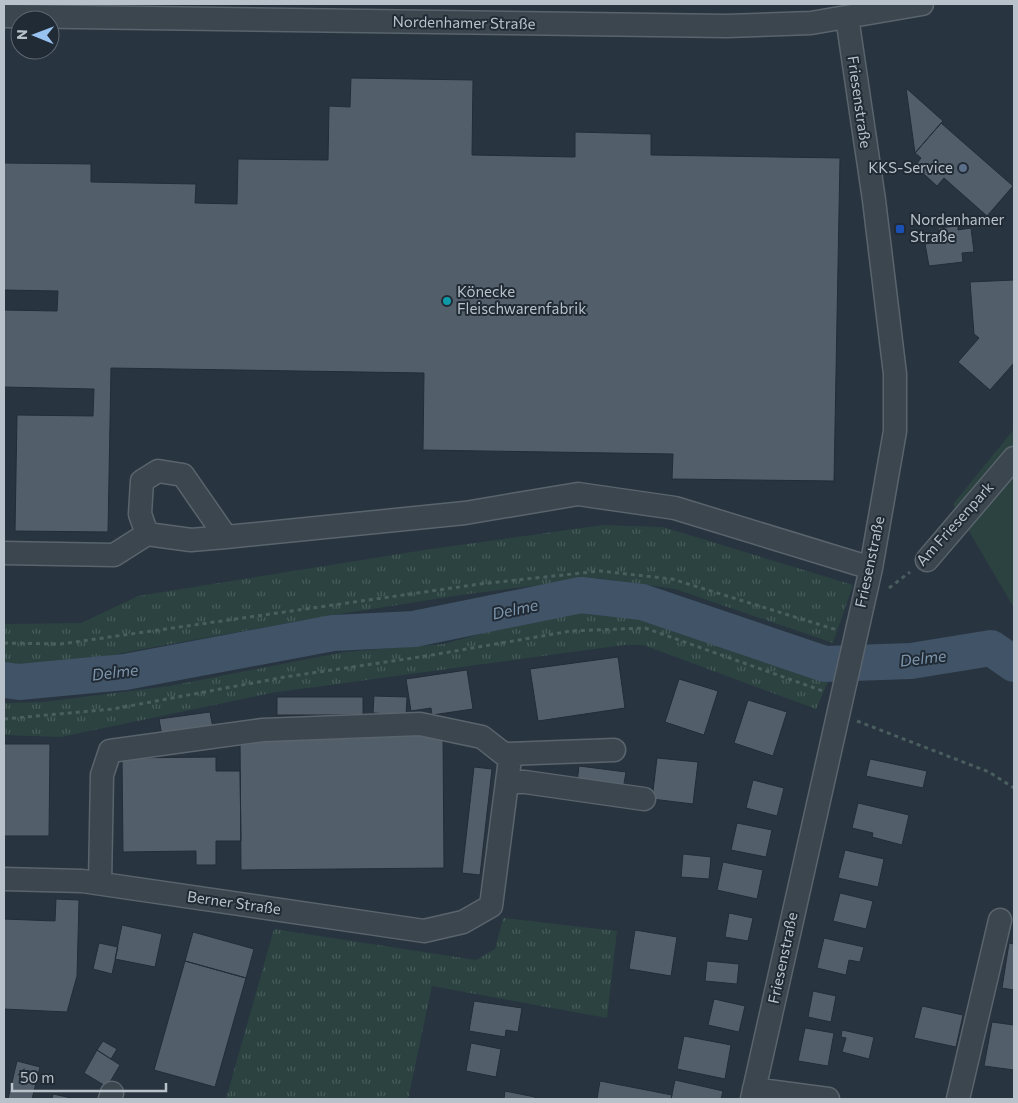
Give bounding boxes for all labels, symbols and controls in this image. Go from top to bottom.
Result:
north arrow [10,10,60,60]
street label: Nordenhamer Straße [392,12,536,32]
text: N [13,29,30,40]
street label: Friesenstraße [845,55,875,149]
place label: KKS-Service [868,158,953,176]
marker: KKS-Service [957,162,969,174]
place label: Nordenhamer Straße [910,210,1005,245]
marker: Nordenhamer Straße [894,223,906,235]
place label: Könecke Fleischwarenfabrik [457,282,586,317]
marker: Könecke Fleischwarenfabrik [441,295,453,307]
street label: Am Friesenpark [912,478,997,569]
street label: Friesenstraße [851,514,888,609]
water label: Delme [490,594,540,623]
water label: Delme [899,645,948,670]
water label: Delme [91,659,140,684]
street label: Berner Straße [186,887,282,918]
street label: Friesenstraße [764,910,801,1005]
scale bar [12,1060,166,1092]
text: 50 m [20,1068,54,1086]

